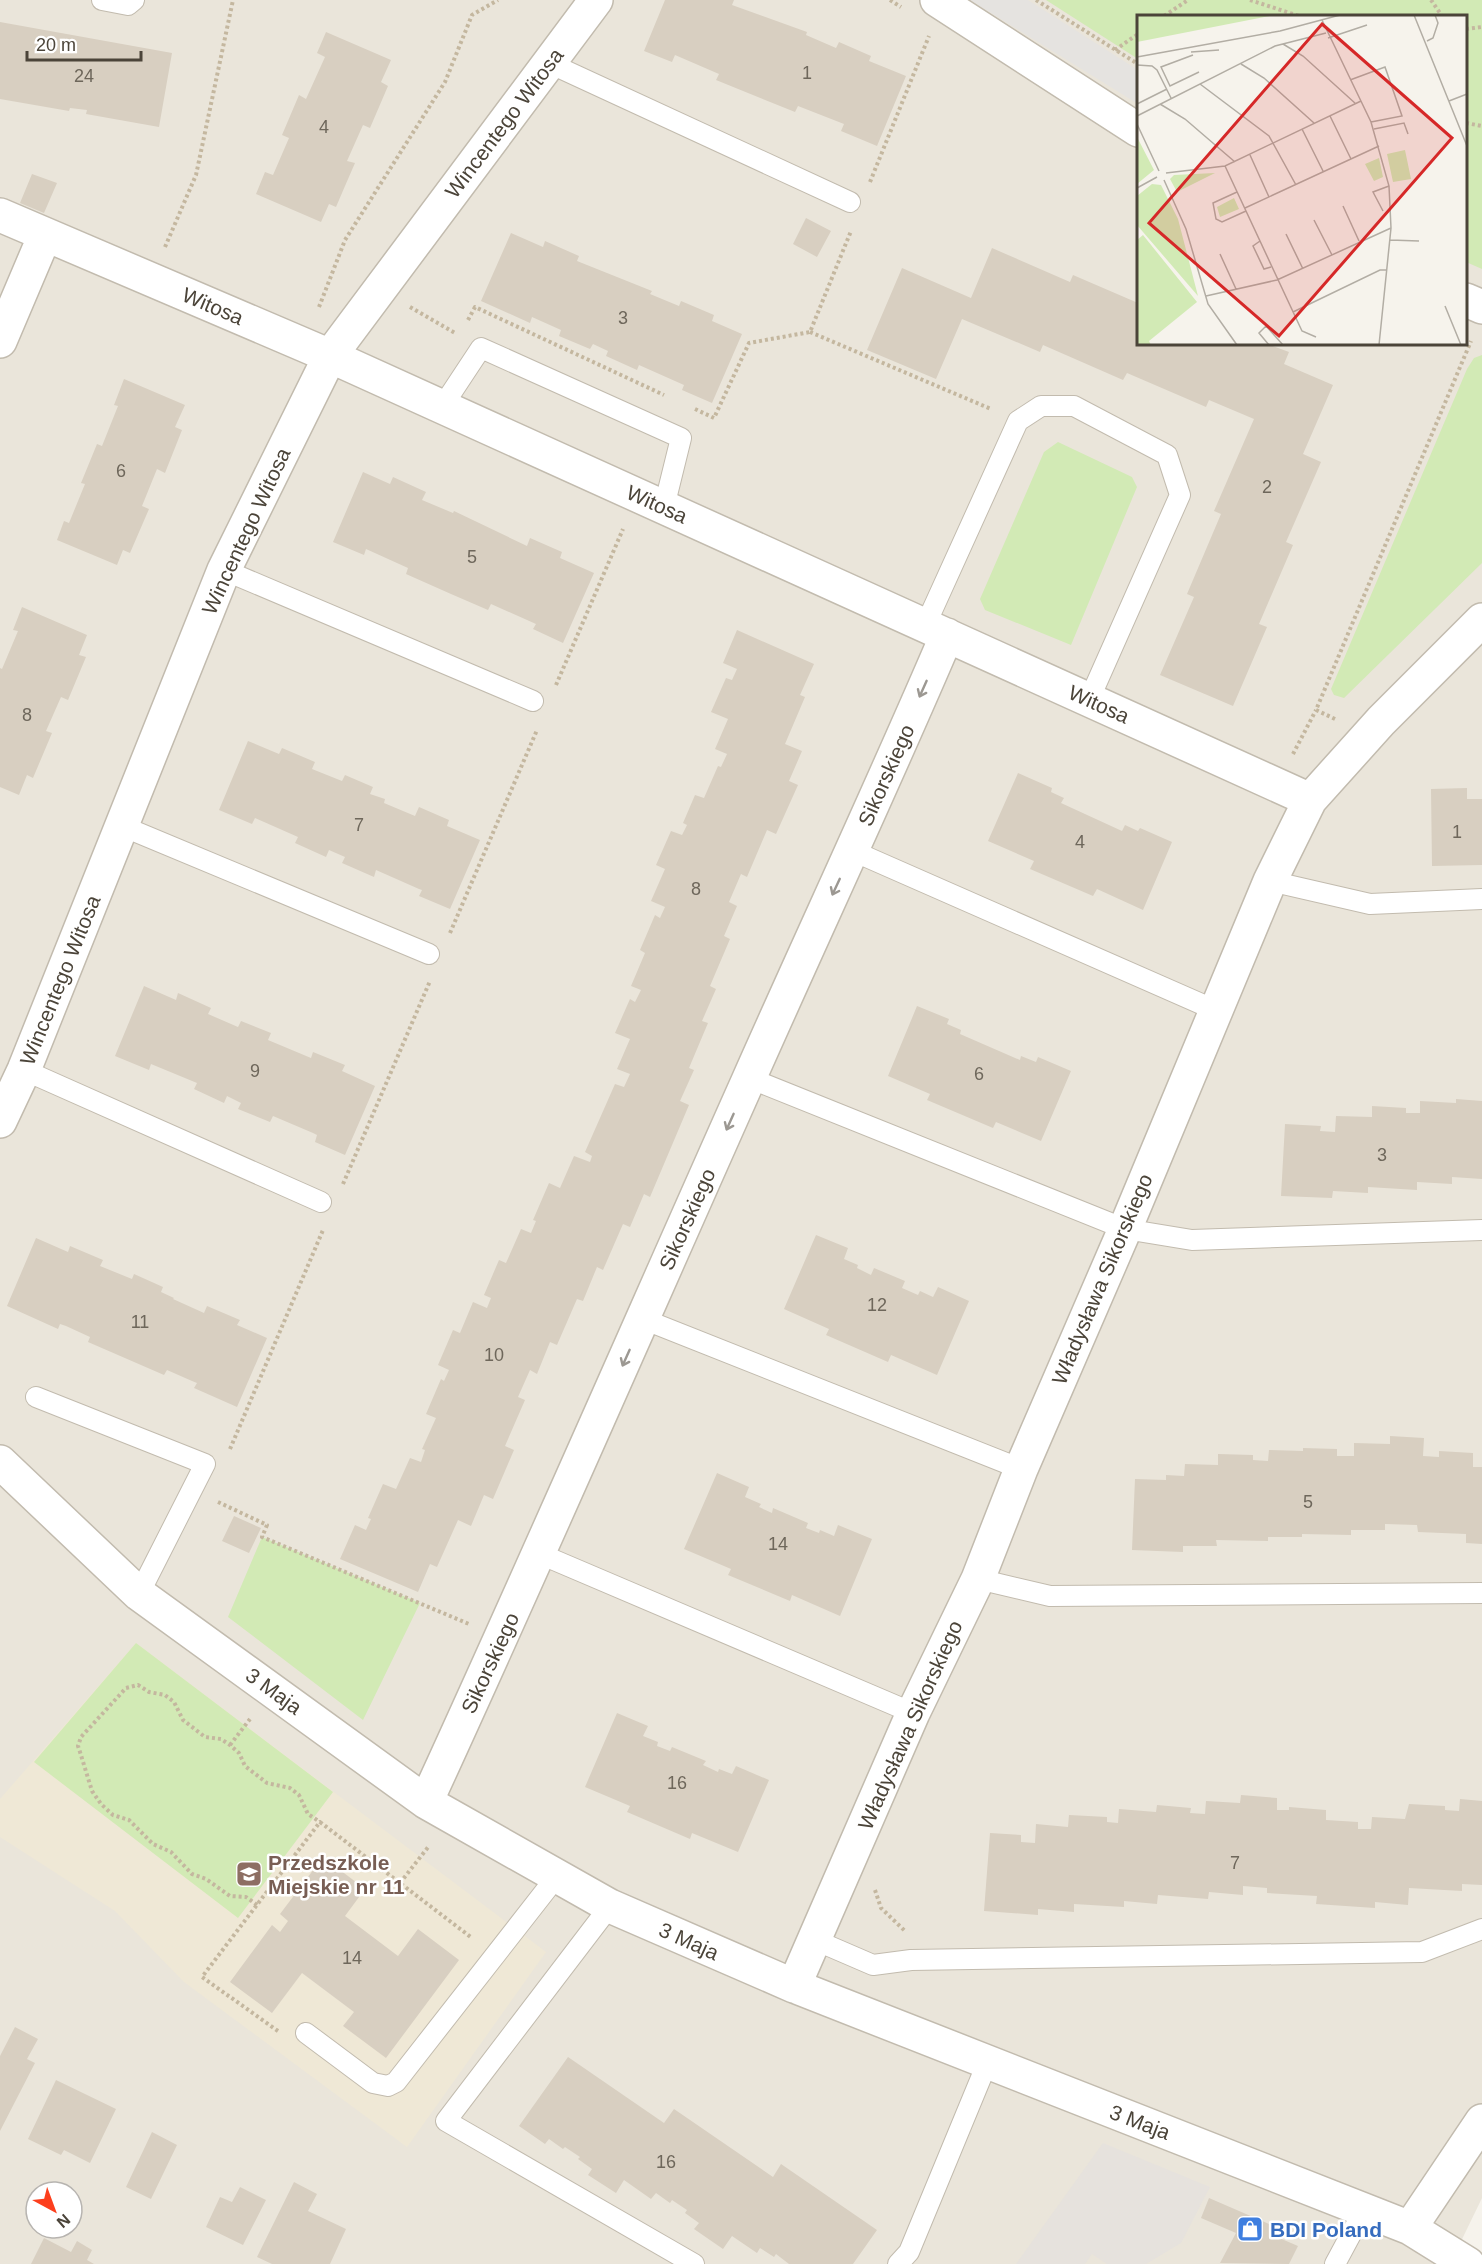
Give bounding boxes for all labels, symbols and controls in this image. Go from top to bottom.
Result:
inset map [1137,15,1467,345]
scale bar [27,24,141,62]
text: 20 m [36,35,76,55]
street label: Wincentego Witosa [440,44,568,202]
house number: 1 [802,63,812,83]
house number: 24 [74,66,94,86]
house number: 4 [319,117,329,137]
street label: Witosa [179,283,247,329]
house number: 3 [618,308,628,328]
street label: Wincentego Witosa [197,444,295,618]
house number: 6 [116,461,126,481]
house number: 2 [1262,477,1272,497]
street label: Witosa [623,480,691,528]
house number: 5 [467,547,477,567]
one-way arrow [917,680,929,698]
street label: Witosa [1065,680,1133,728]
house number: 8 [22,705,32,725]
street label: Sikorskiego [853,721,919,829]
house number: 7 [354,815,364,835]
house number: 1 [1452,822,1462,842]
house number: 4 [1075,832,1085,852]
one-way arrow [830,877,842,895]
house number: 8 [691,879,701,899]
street label: Wincentego Witosa [15,892,105,1068]
house number: 9 [250,1061,260,1081]
house number: 6 [974,1064,984,1084]
one-way arrow [723,1112,735,1130]
house number: 3 [1377,1145,1387,1165]
street label: Sikorskiego [654,1165,720,1273]
street label: Władysława Sikorskiego [1047,1170,1157,1388]
house number: 12 [867,1295,887,1315]
house number: 11 [131,1312,149,1332]
house number: 10 [484,1345,504,1365]
one-way arrow [620,1348,631,1367]
house number: 5 [1303,1492,1313,1512]
house number: 14 [768,1534,788,1554]
street label: Sikorskiego [457,1609,523,1717]
street label: Władysława Sikorskiego [853,1617,967,1833]
street label: 3 Maja [242,1663,307,1719]
house number: 16 [667,1773,687,1793]
place label: Przedszkole Miejskie nr 11 [268,1851,405,1898]
house number: 7 [1230,1853,1240,1873]
school or university icon: Przedszkole Miejskie nr 11 [234,1859,264,1889]
street label: 3 Maja [656,1918,723,1964]
house number: 14 [342,1948,362,1968]
street label: 3 Maja [1106,2100,1174,2144]
house number: 16 [656,2152,676,2172]
north arrow [24,2180,84,2240]
text: N [54,2211,73,2231]
shop icon: BDI Poland [1235,2214,1265,2244]
place label: BDI Poland [1270,2218,1382,2241]

